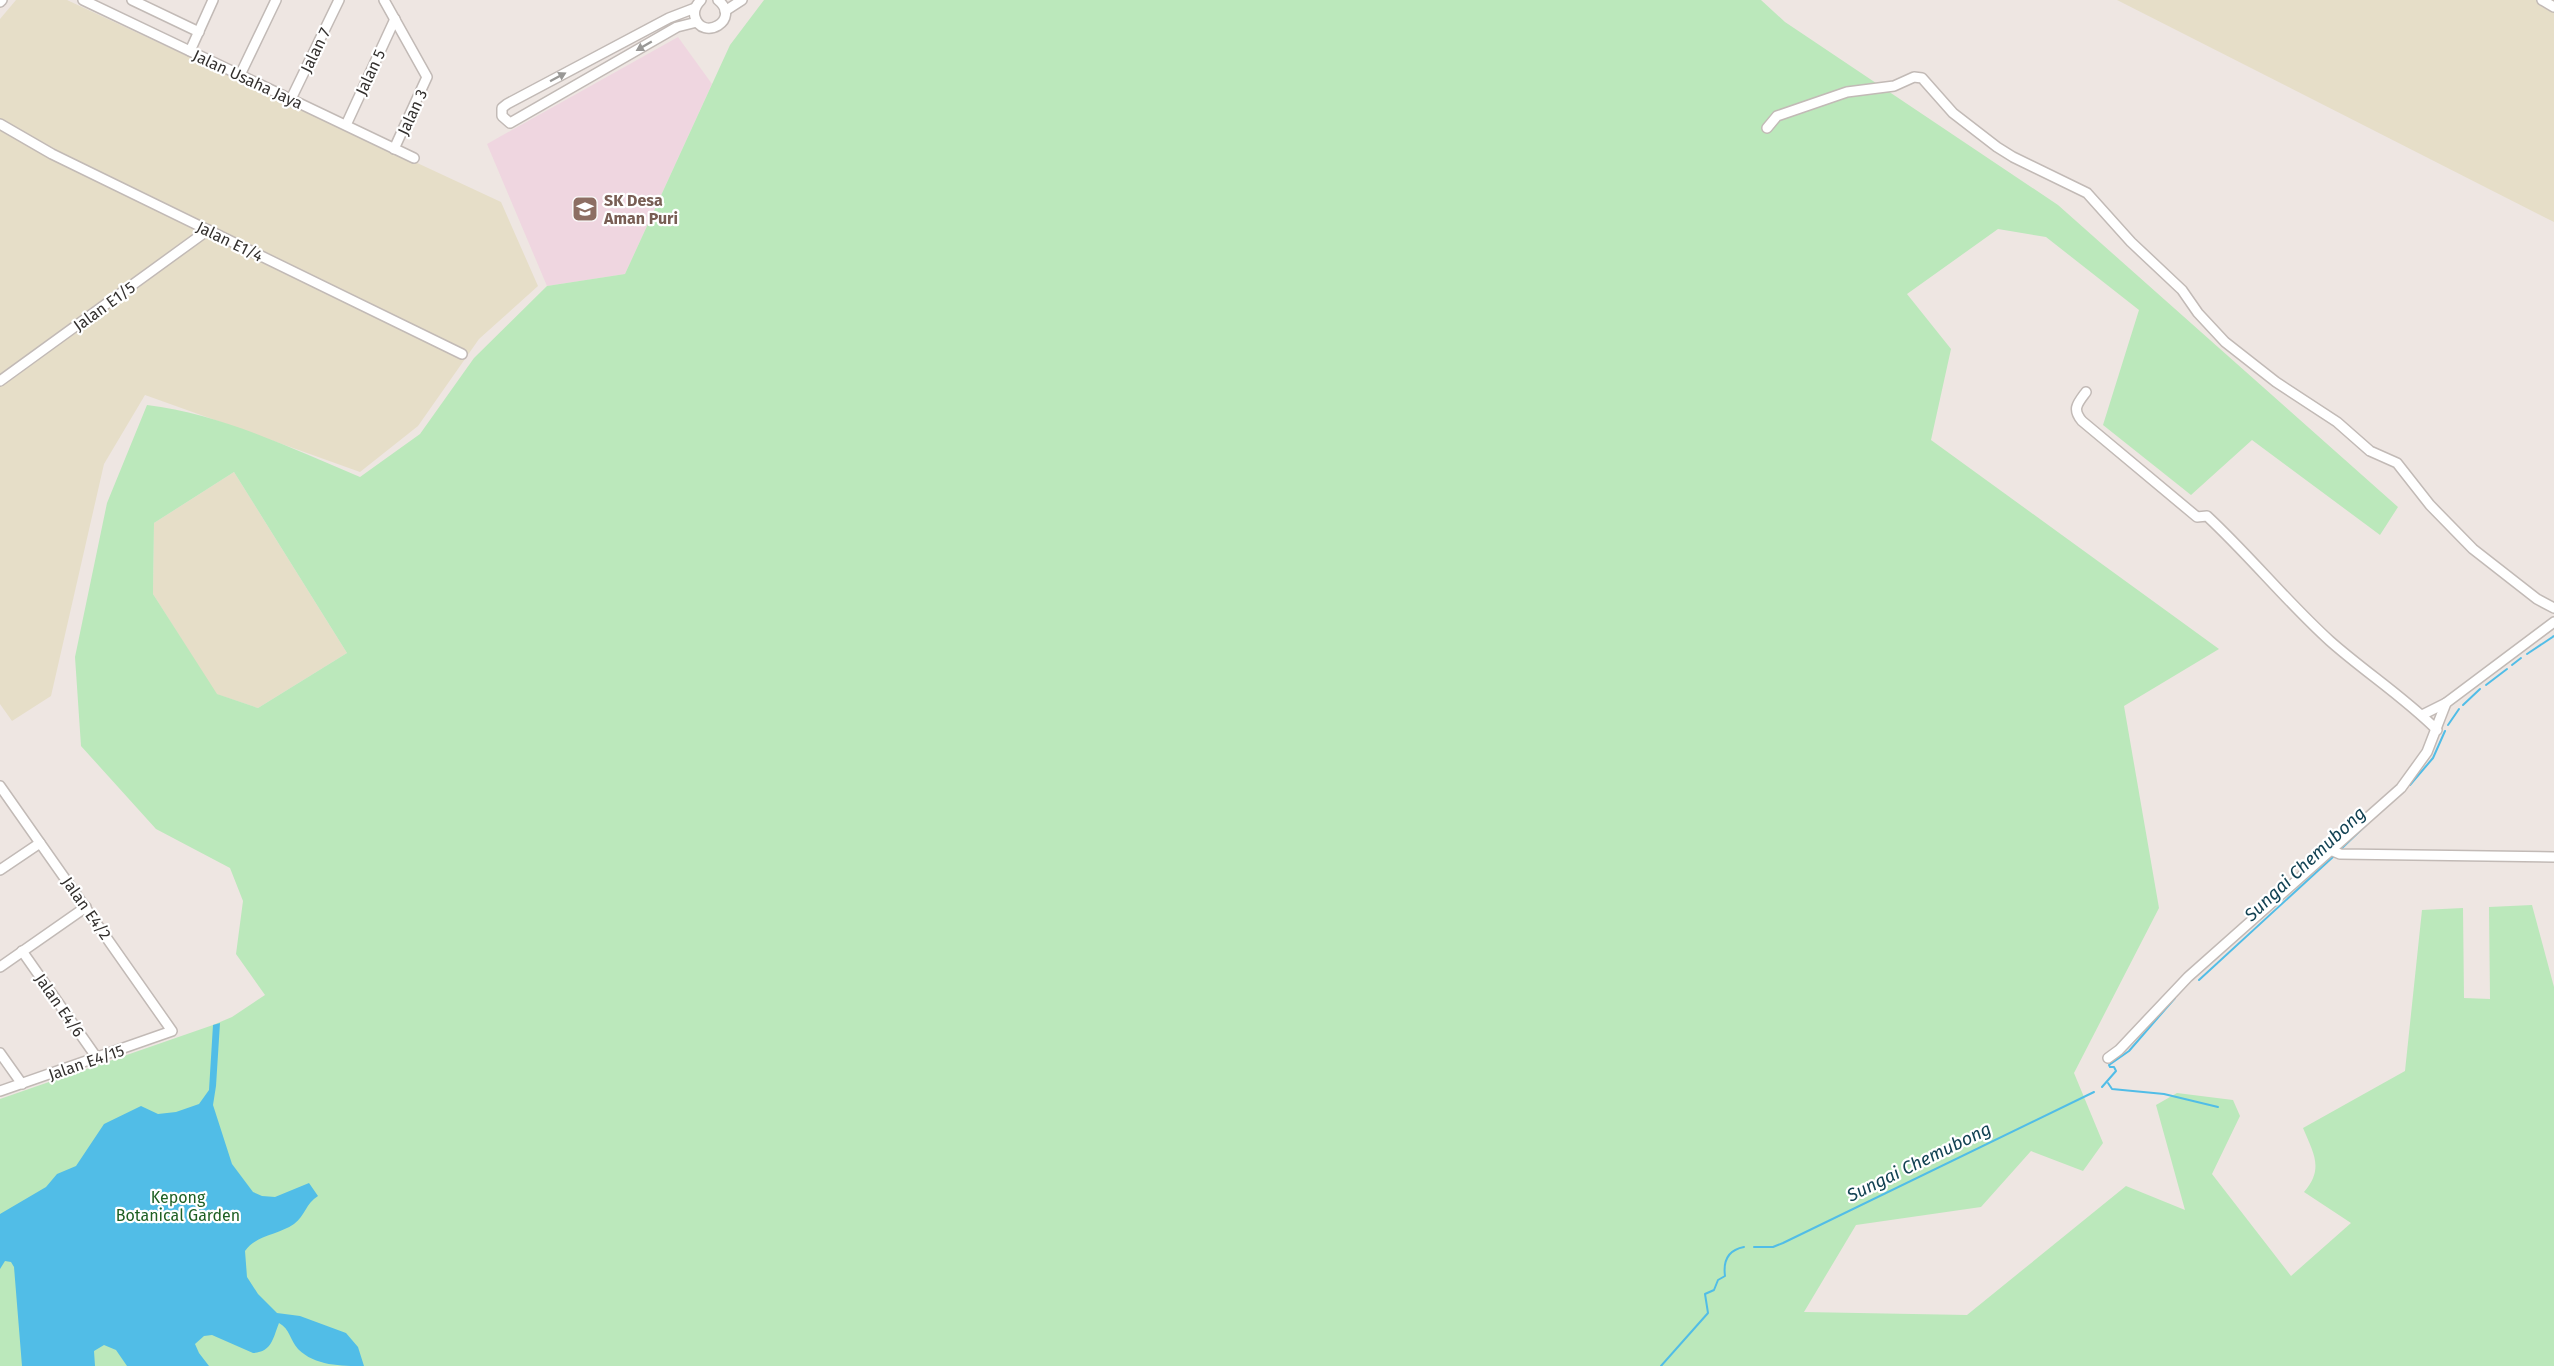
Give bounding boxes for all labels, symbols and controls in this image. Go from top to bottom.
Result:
street label: Jalan 7 [297,25,334,76]
one-way arrow [635,41,652,51]
street label: Jalan Usaha Jaya [190,46,306,113]
street label: Jalan 5 [352,46,389,98]
one-way arrow [550,72,567,82]
street label: Jalan 3 [394,86,431,138]
place label: SK Desa Aman Puri [603,191,678,228]
school or university icon: SK Desa Aman Puri [570,194,600,224]
street label: Jalan E1/4 [193,217,267,266]
street label: Jalan E1/5 [70,278,139,335]
water label: Sungai Chemubong [2239,802,2370,927]
street label: Jalan E4/2 [58,873,115,943]
street label: Jalan E4/6 [31,970,88,1041]
street label: Jalan E4/15 [46,1041,127,1084]
water label: Sungai Chemubong [1842,1118,1995,1207]
park label: Kepong Botanical Garden [116,1188,240,1225]

